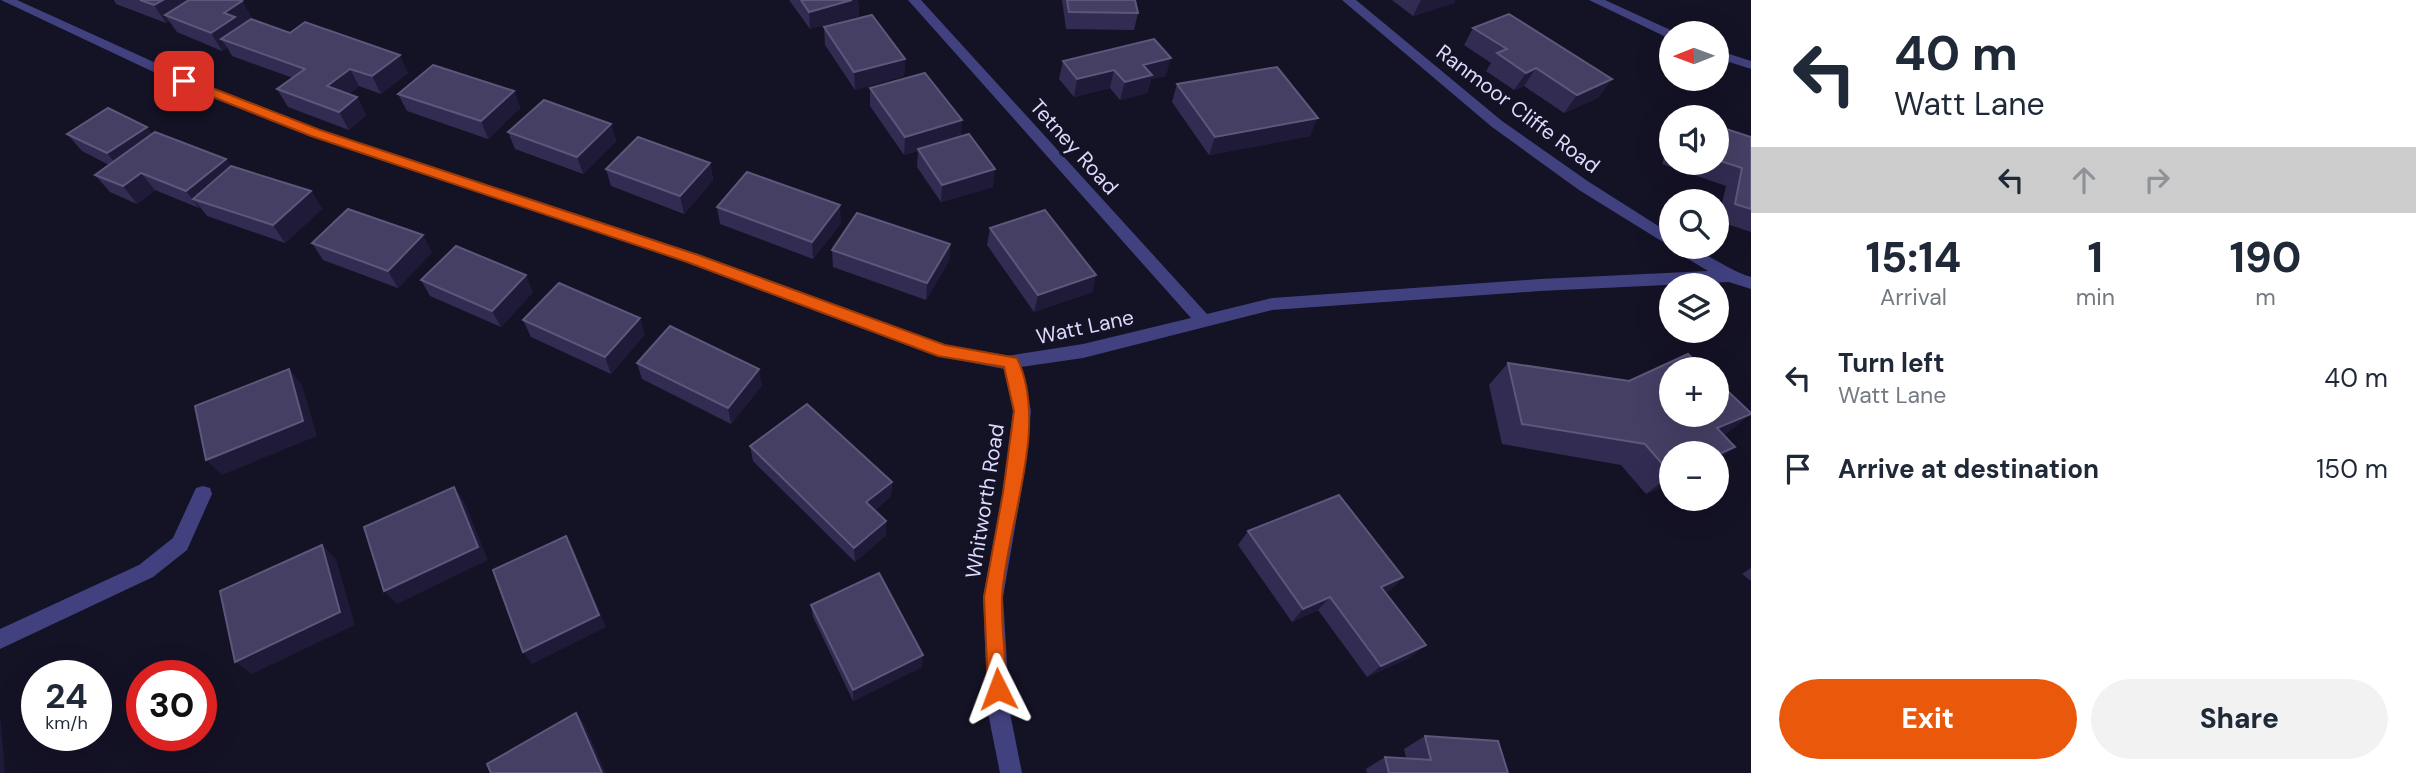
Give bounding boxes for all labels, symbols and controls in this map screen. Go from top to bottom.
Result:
north arrow [1659,21,1729,91]
map controls [1659,21,1729,511]
text: 40 m [1894,21,2018,85]
icon: left [1779,28,1870,119]
street label: Ranmoor Cliffe Road [1431,38,1605,180]
pin [154,51,214,111]
icon: arrive [165,62,203,100]
text: Watt Lane [1894,83,2045,125]
street label: Tetney Road [1024,93,1124,201]
button: sound [1659,105,1729,175]
icon: left [1992,161,2030,199]
icon: ahead [2065,161,2103,199]
icon: right [2138,161,2176,199]
button: search [1659,189,1729,259]
text: 15:14 [1866,230,1961,285]
text: 1 [2088,230,2103,285]
text: 190 [2230,230,2301,285]
button: layers [1659,273,1729,343]
text: Arrival [1880,282,1947,312]
text: min [2076,282,2115,312]
text: m [2255,282,2276,312]
street label: Watt Lane [1034,303,1136,351]
text: Turn left [1838,346,1945,380]
button: + [1659,357,1729,427]
icon: left [1779,359,1817,397]
text: 40 m [2324,361,2388,395]
text: Watt Lane [1838,380,1946,410]
street label: Whitworth Road [959,422,1011,580]
button: − [1659,441,1729,511]
icon: arrive [1779,450,1817,488]
text: Arrive at destination [1838,452,2099,486]
text: 150 m [2316,452,2388,486]
position arrow [961,652,1035,726]
speed limit sign: 30 [126,660,217,751]
text: 24 [45,673,88,719]
button: Exit [1779,679,2077,759]
button: Share [2091,679,2388,759]
text: km/h [45,711,88,735]

